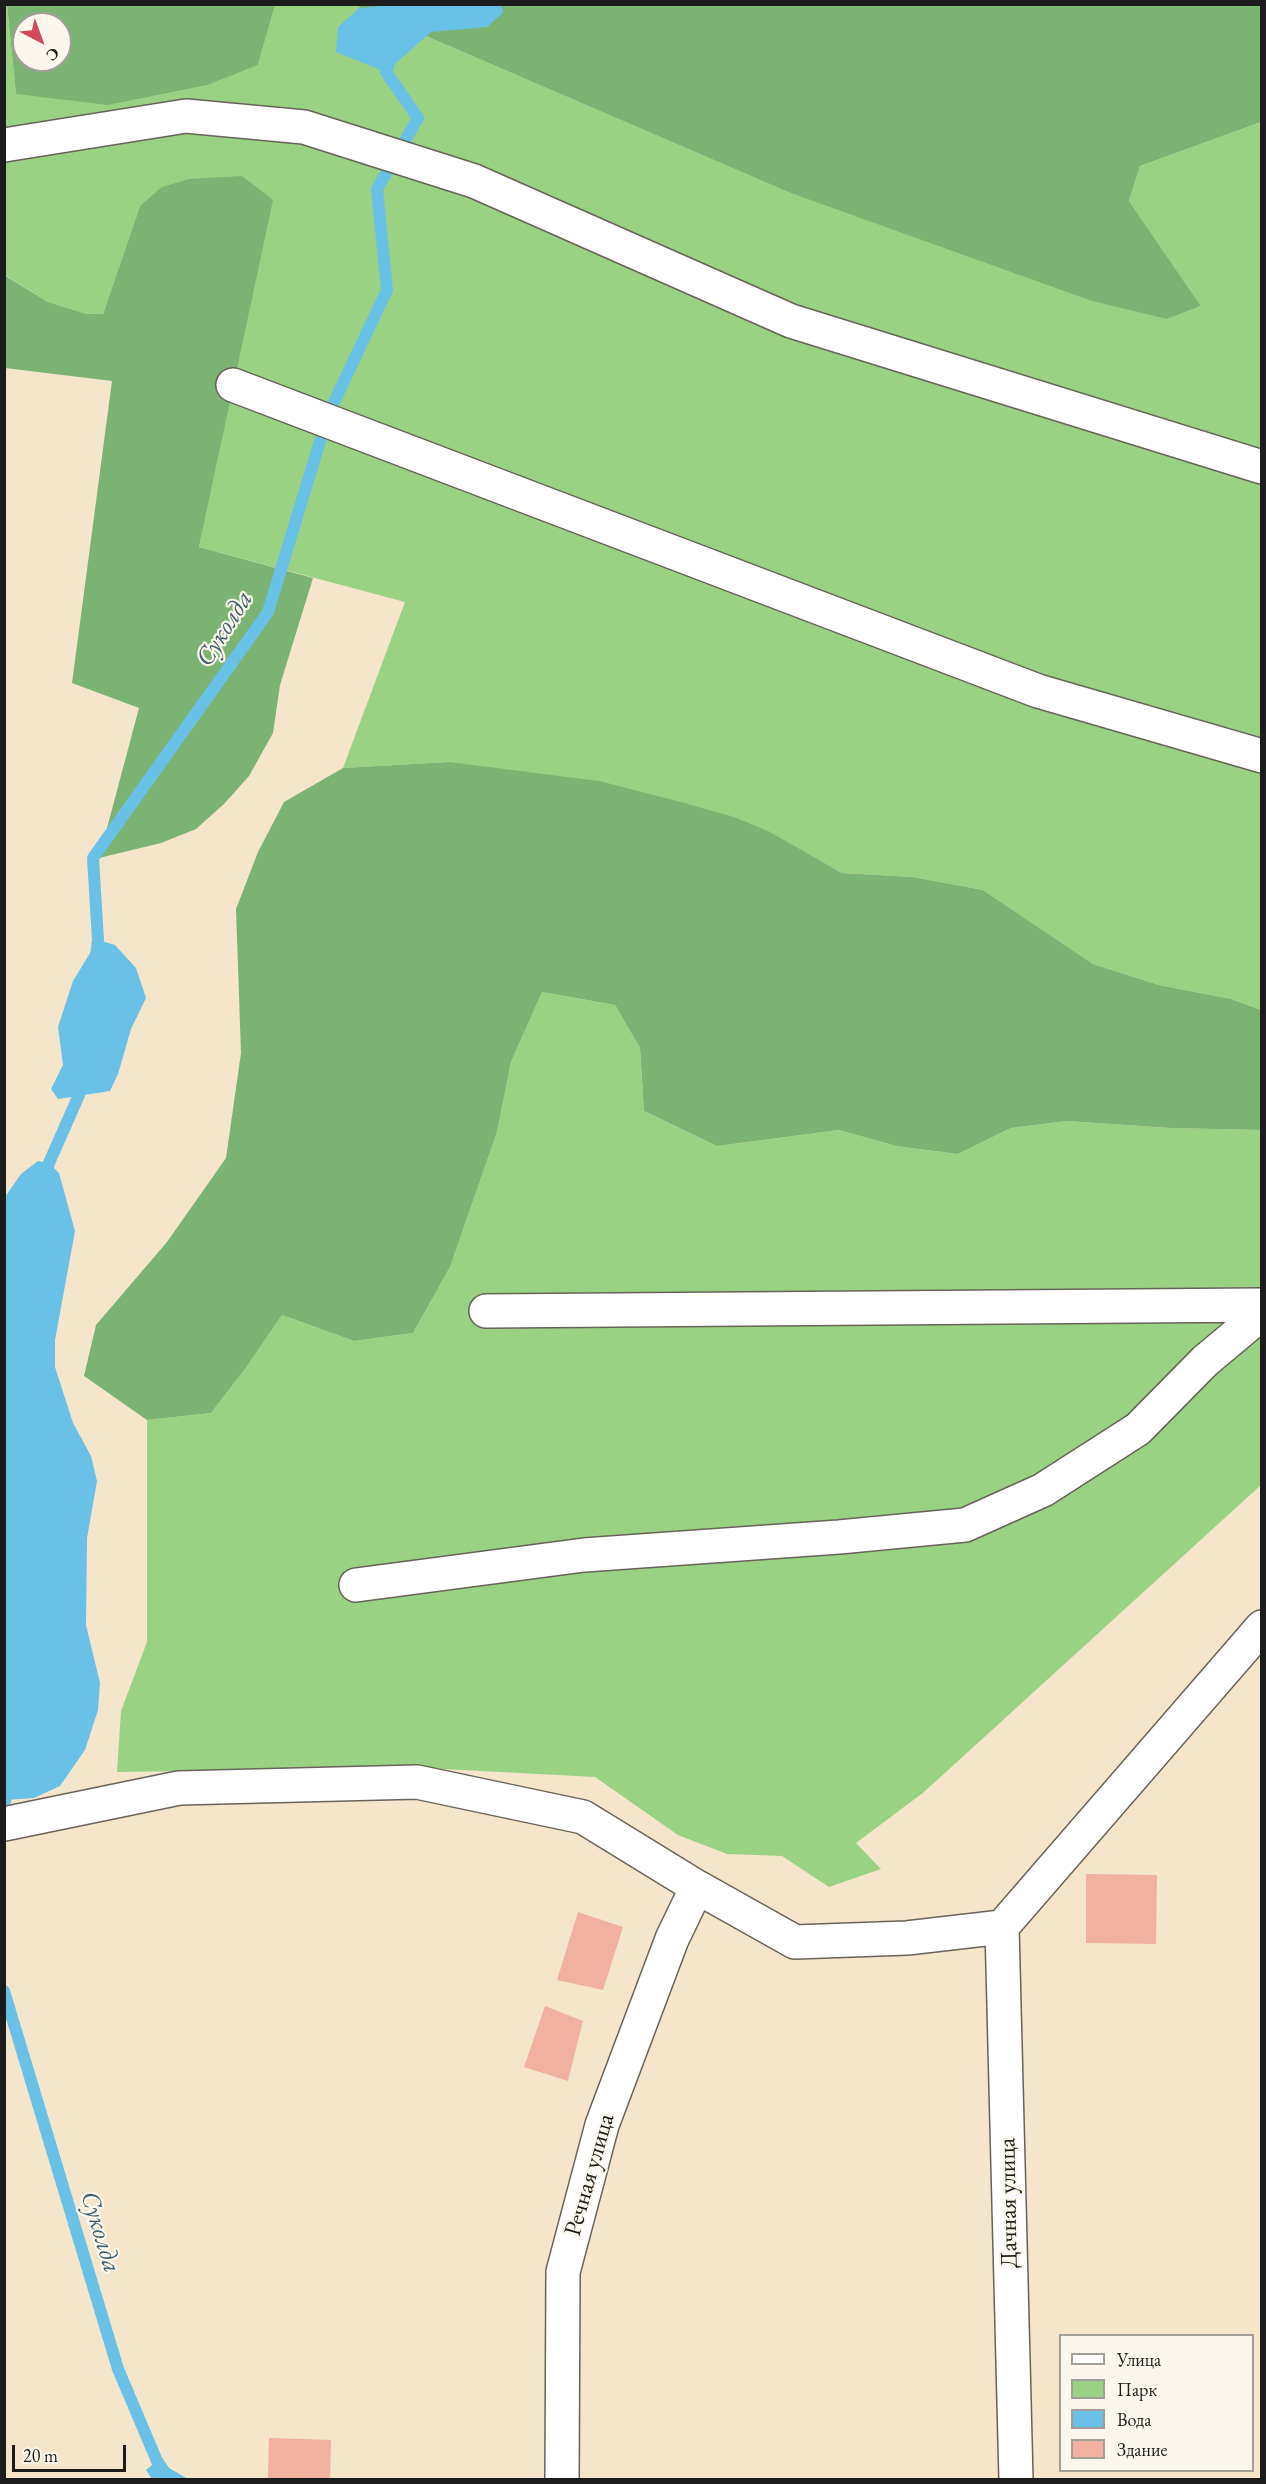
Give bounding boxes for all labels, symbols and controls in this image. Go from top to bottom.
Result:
north arrow [12,12,72,72]
text: С [42,43,64,66]
water label: Суколда [190,585,260,673]
street label: Речная улица [559,2111,621,2239]
street label: Дачная улица [993,2138,1025,2268]
water label: Суколда [73,2188,127,2276]
legend [1059,2334,1254,2472]
text: Улица [1117,2348,1161,2371]
text: Парк [1117,2378,1157,2401]
text: Вода [1117,2408,1151,2431]
scale bar [15,2433,129,2471]
text: Здание [1117,2438,1167,2461]
text: 20 m [23,2444,58,2467]

